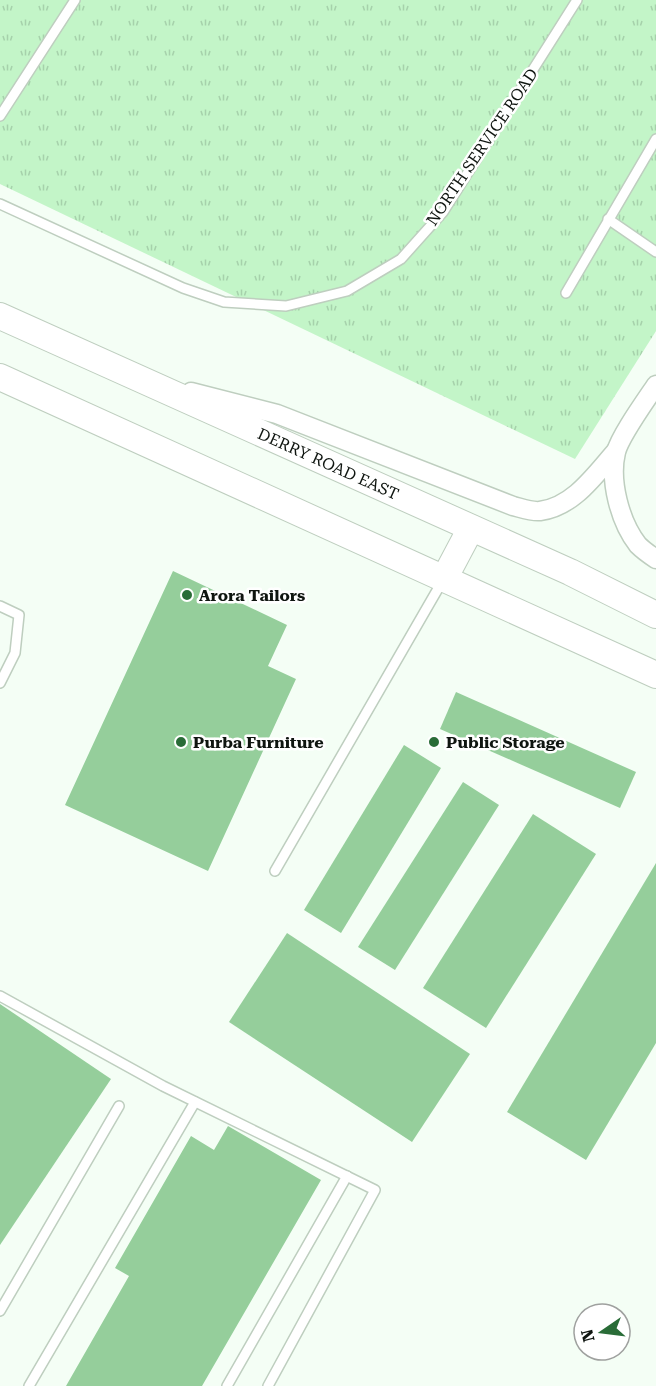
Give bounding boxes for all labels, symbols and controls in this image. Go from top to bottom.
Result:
street label: NORTH SERVICE ROAD [422,65,542,229]
street label: DERRY ROAD EAST [255,424,402,504]
place label: Arora Tailors [199,586,305,605]
marker: Arora Tailors [180,588,194,602]
place label: Purba Furniture [193,733,324,752]
place label: Public Storage [446,733,565,752]
marker: Purba Furniture [174,735,188,749]
marker: Public Storage [427,735,441,749]
north arrow [572,1302,632,1362]
text: N [577,1327,599,1344]

